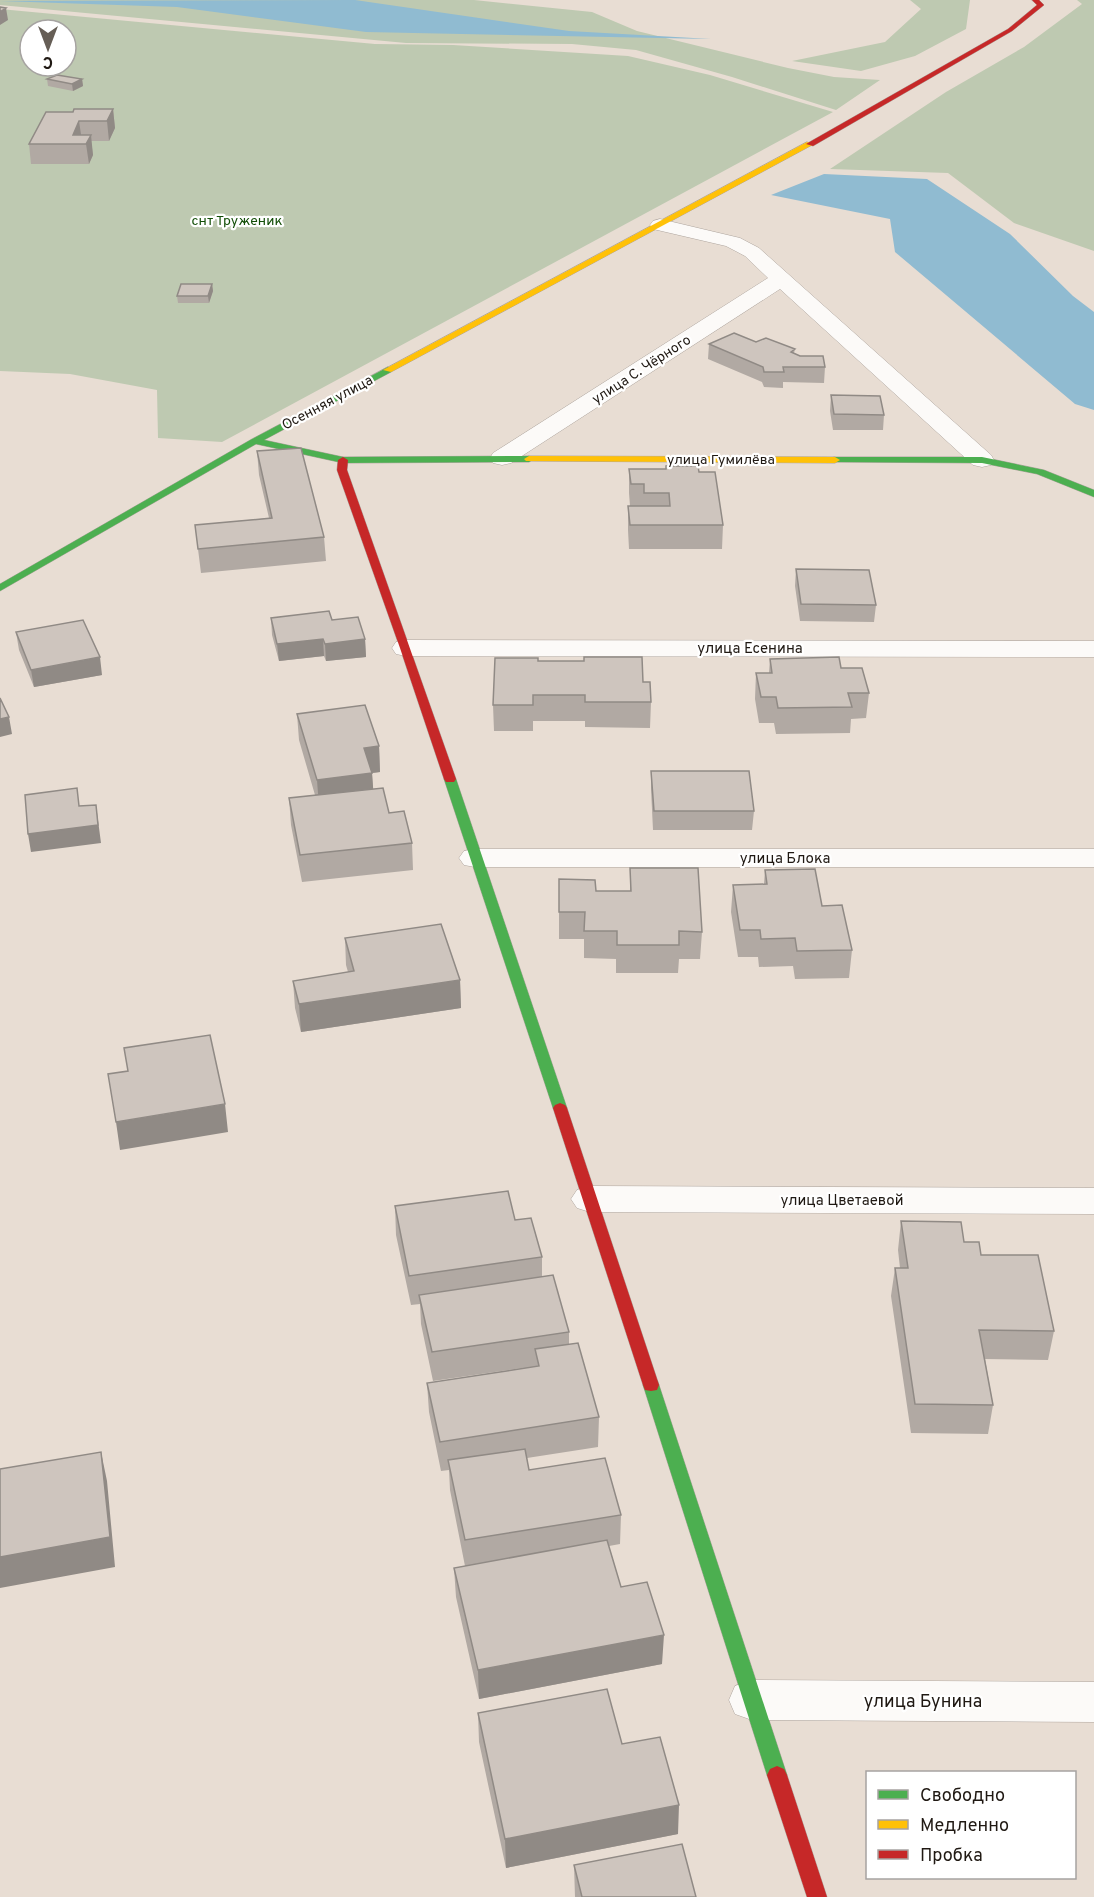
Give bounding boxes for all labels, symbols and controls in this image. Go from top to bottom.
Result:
north arrow [18,18,78,78]
text: С [43,51,53,71]
park label: снт Труженик [192,213,282,230]
street label: улица С. Чёрного [589,332,695,409]
street label: Осенняя улица [279,372,376,434]
street label: улица Гумилёва [667,452,775,469]
street label: улица Есенина [697,640,803,659]
street label: улица Блока [740,850,830,869]
street label: улица Цветаевой [781,1192,903,1211]
street label: улица Бунина [864,1691,982,1714]
legend [866,1771,1076,1879]
text: Свободно [920,1785,1005,1808]
text: Медленно [920,1815,1009,1838]
text: Пробка [920,1845,983,1868]

